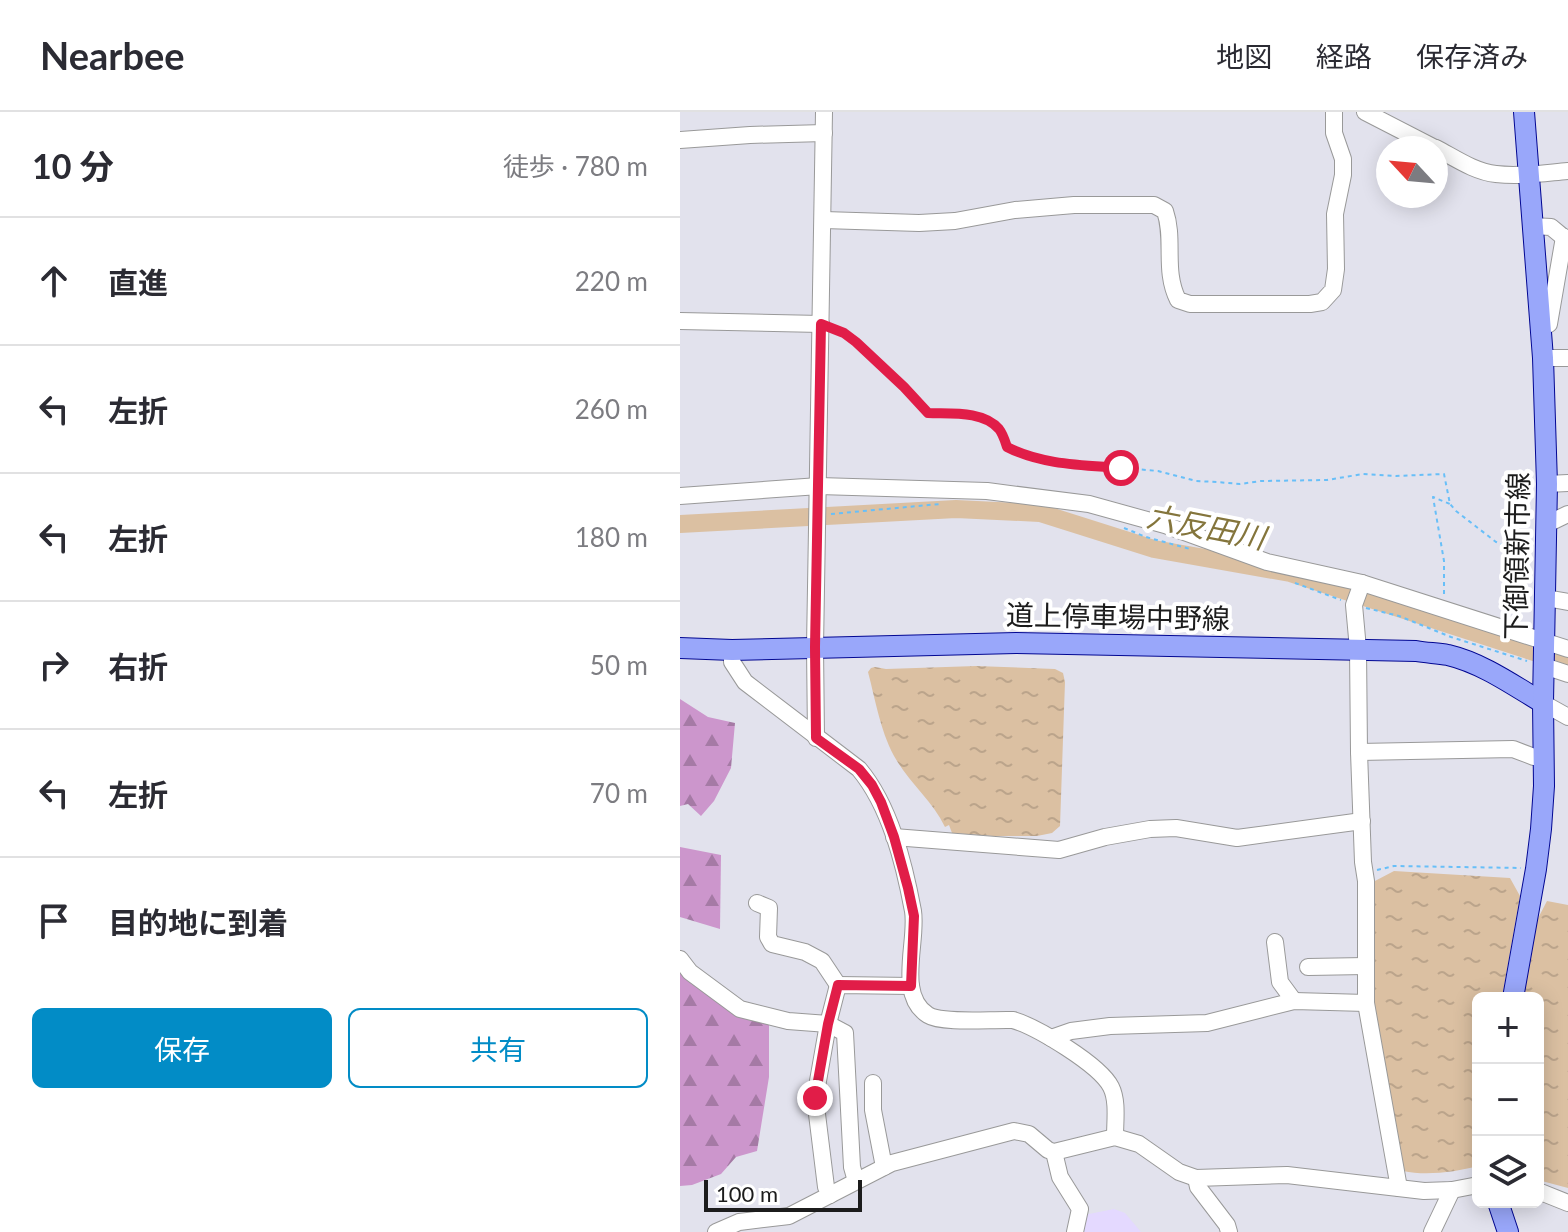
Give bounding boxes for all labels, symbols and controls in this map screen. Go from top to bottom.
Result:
text: Nearbee [40,32,185,78]
text: 地図 [1216,39,1272,73]
text: 経路 [1316,39,1372,73]
text: 保存済み [1416,39,1528,73]
north arrow [1376,136,1448,208]
text: 10 分 [32,145,114,186]
text: 徒歩 · 780 m [503,150,648,182]
icon: ahead [32,259,76,303]
text: 直進 [108,264,168,300]
text: 220 m [575,265,648,297]
icon: left [32,387,76,431]
text: 左折 [108,392,168,428]
text: 260 m [575,393,648,425]
route start [1103,450,1139,486]
street label: 下御領新市線 [1498,472,1534,640]
water label: 六反田川 [1144,497,1272,556]
icon: left [32,515,76,559]
text: 左折 [108,520,168,556]
text: 180 m [575,521,648,553]
street label: 道上停車場中野線 [1006,597,1230,635]
icon: right [32,643,76,687]
text: 右折 [108,648,168,684]
text: 50 m [590,649,648,681]
icon: left [32,771,76,815]
text: 左折 [108,776,168,812]
text: 70 m [590,777,648,809]
icon: arrive [32,899,76,943]
text: 目的地に到着 [108,904,288,940]
map controls [1472,992,1544,1208]
button: + [1472,992,1544,1064]
button: 保存 [32,1008,332,1088]
button: 共有 [348,1008,648,1088]
button: − [1472,1064,1544,1136]
route end [797,1080,833,1116]
button: layers [1472,1136,1544,1208]
scale bar [704,1176,862,1212]
text: 100 m [716,1180,778,1207]

